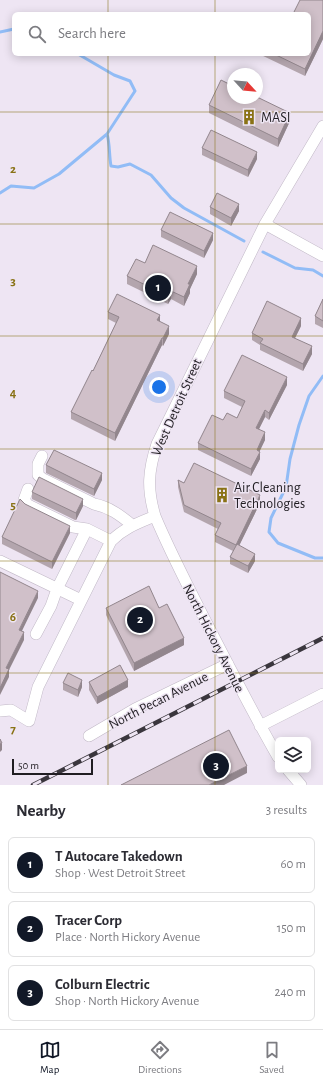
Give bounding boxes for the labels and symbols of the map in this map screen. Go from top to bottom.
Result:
north arrow [227,68,263,104]
building icon: MASI [240,108,258,126]
place label: MASI [261,111,291,125]
text: 2 [10,163,16,176]
pin: 1 [145,273,171,303]
text: 3 [10,275,16,288]
street label: West Detroit Street [149,356,205,458]
your location [149,377,169,397]
text: 4 [10,387,17,400]
place label: Air Cleaning Technologies [234,481,305,511]
building icon: Air Cleaning Technologies [213,486,231,504]
text: 5 [10,499,16,512]
street label: North Hickory Avenue [180,582,247,695]
pin: 2 [127,605,153,635]
text: 6 [10,611,16,624]
street label: North Pecan Avenue [106,670,210,732]
text: 7 [10,723,16,736]
pin: 3 [203,751,229,781]
scale bar [12,757,93,776]

